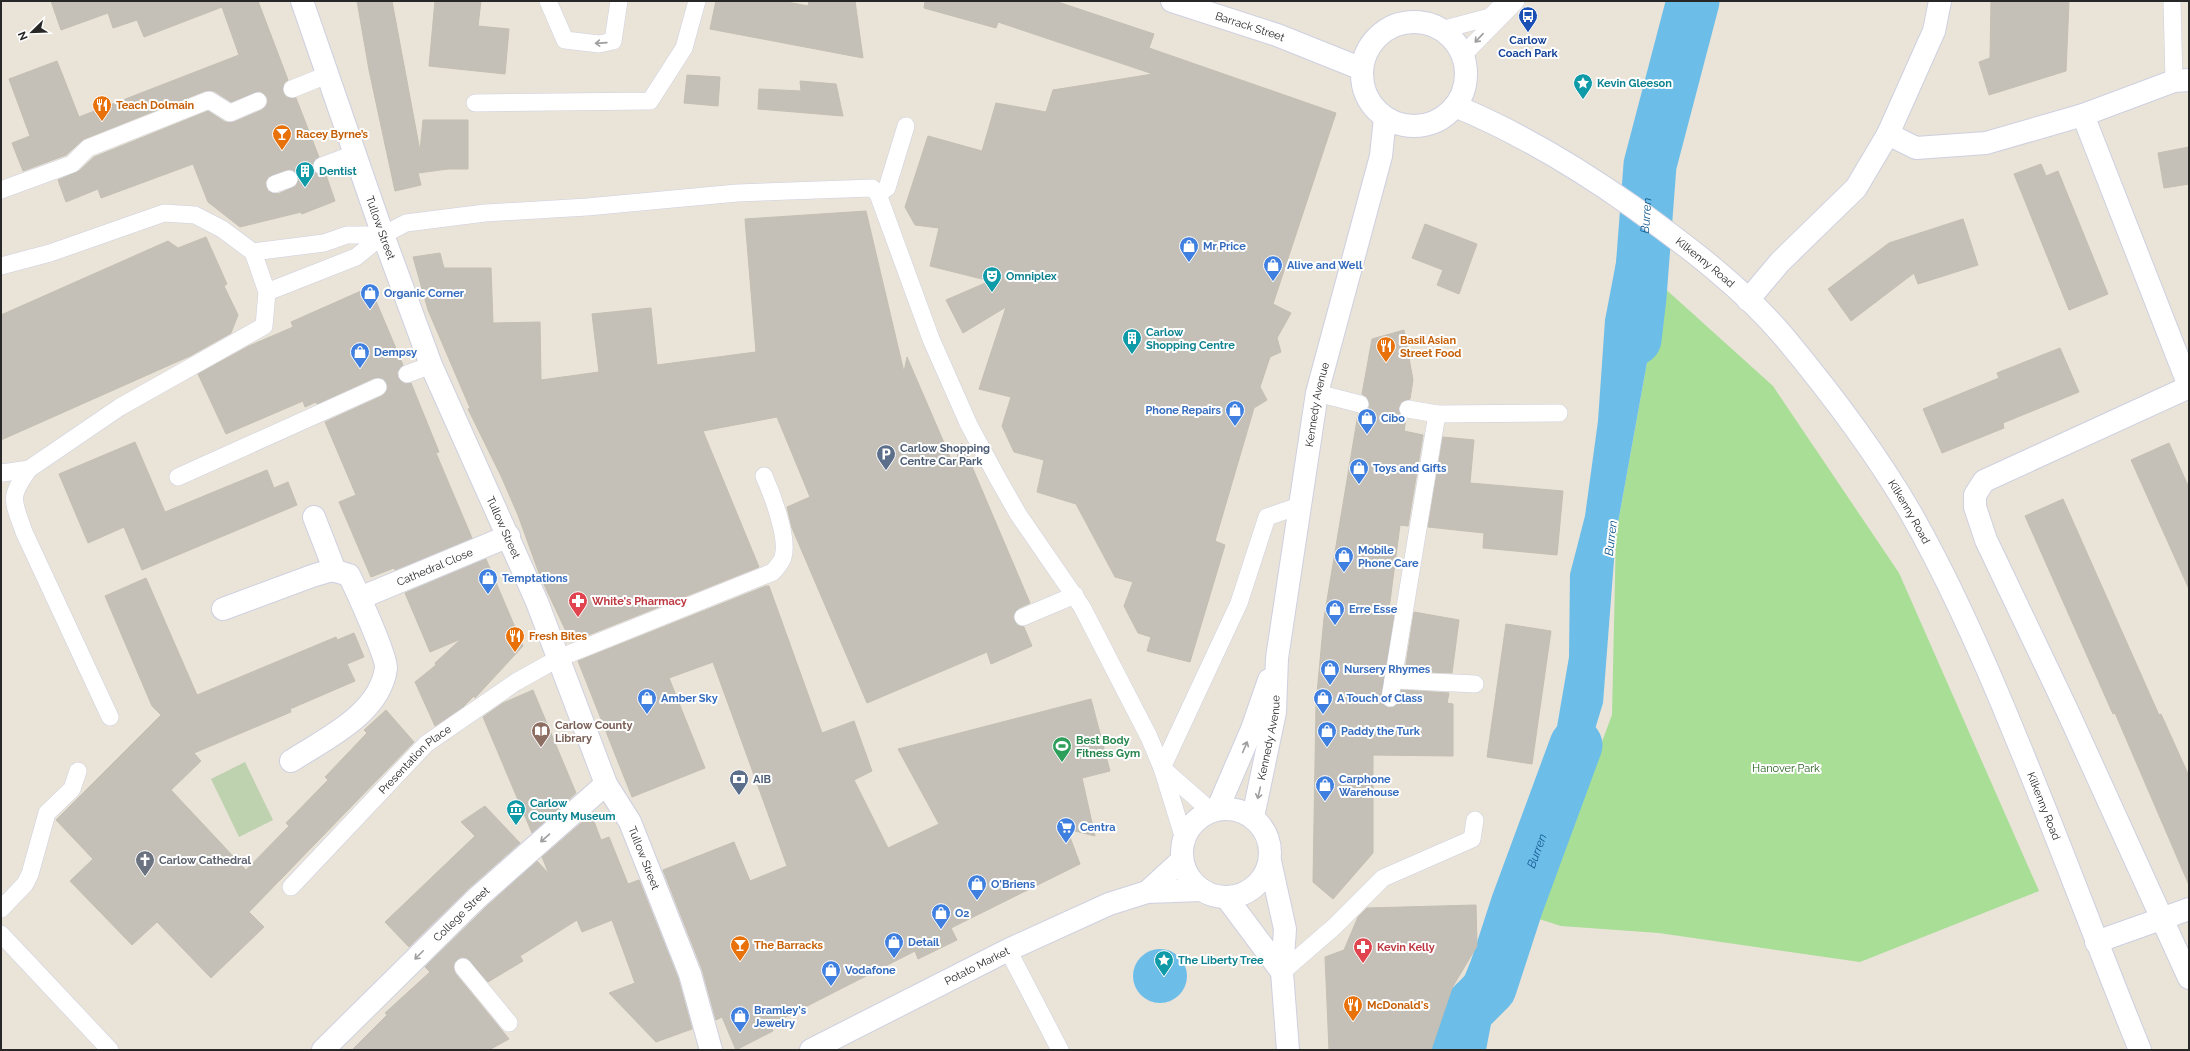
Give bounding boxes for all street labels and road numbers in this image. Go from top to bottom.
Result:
street label: Barrack Street [1214,9,1287,44]
street label: Tullow Street [363,194,398,262]
street label: Kilkenny Road [1673,234,1737,290]
street label: Kennedy Avenue [1302,360,1332,448]
street label: Kilkenny Road [1886,477,1933,546]
street label: Tullow Street [484,494,523,561]
street label: Cathedral Close [395,545,475,588]
street label: Kennedy Avenue [1254,694,1282,781]
street label: Presentation Place [376,722,454,797]
street label: Kilkenny Road [2024,770,2063,842]
street label: Tullow Street [626,824,663,892]
street label: College Street [430,884,492,944]
street label: Potato Market [942,944,1012,988]

